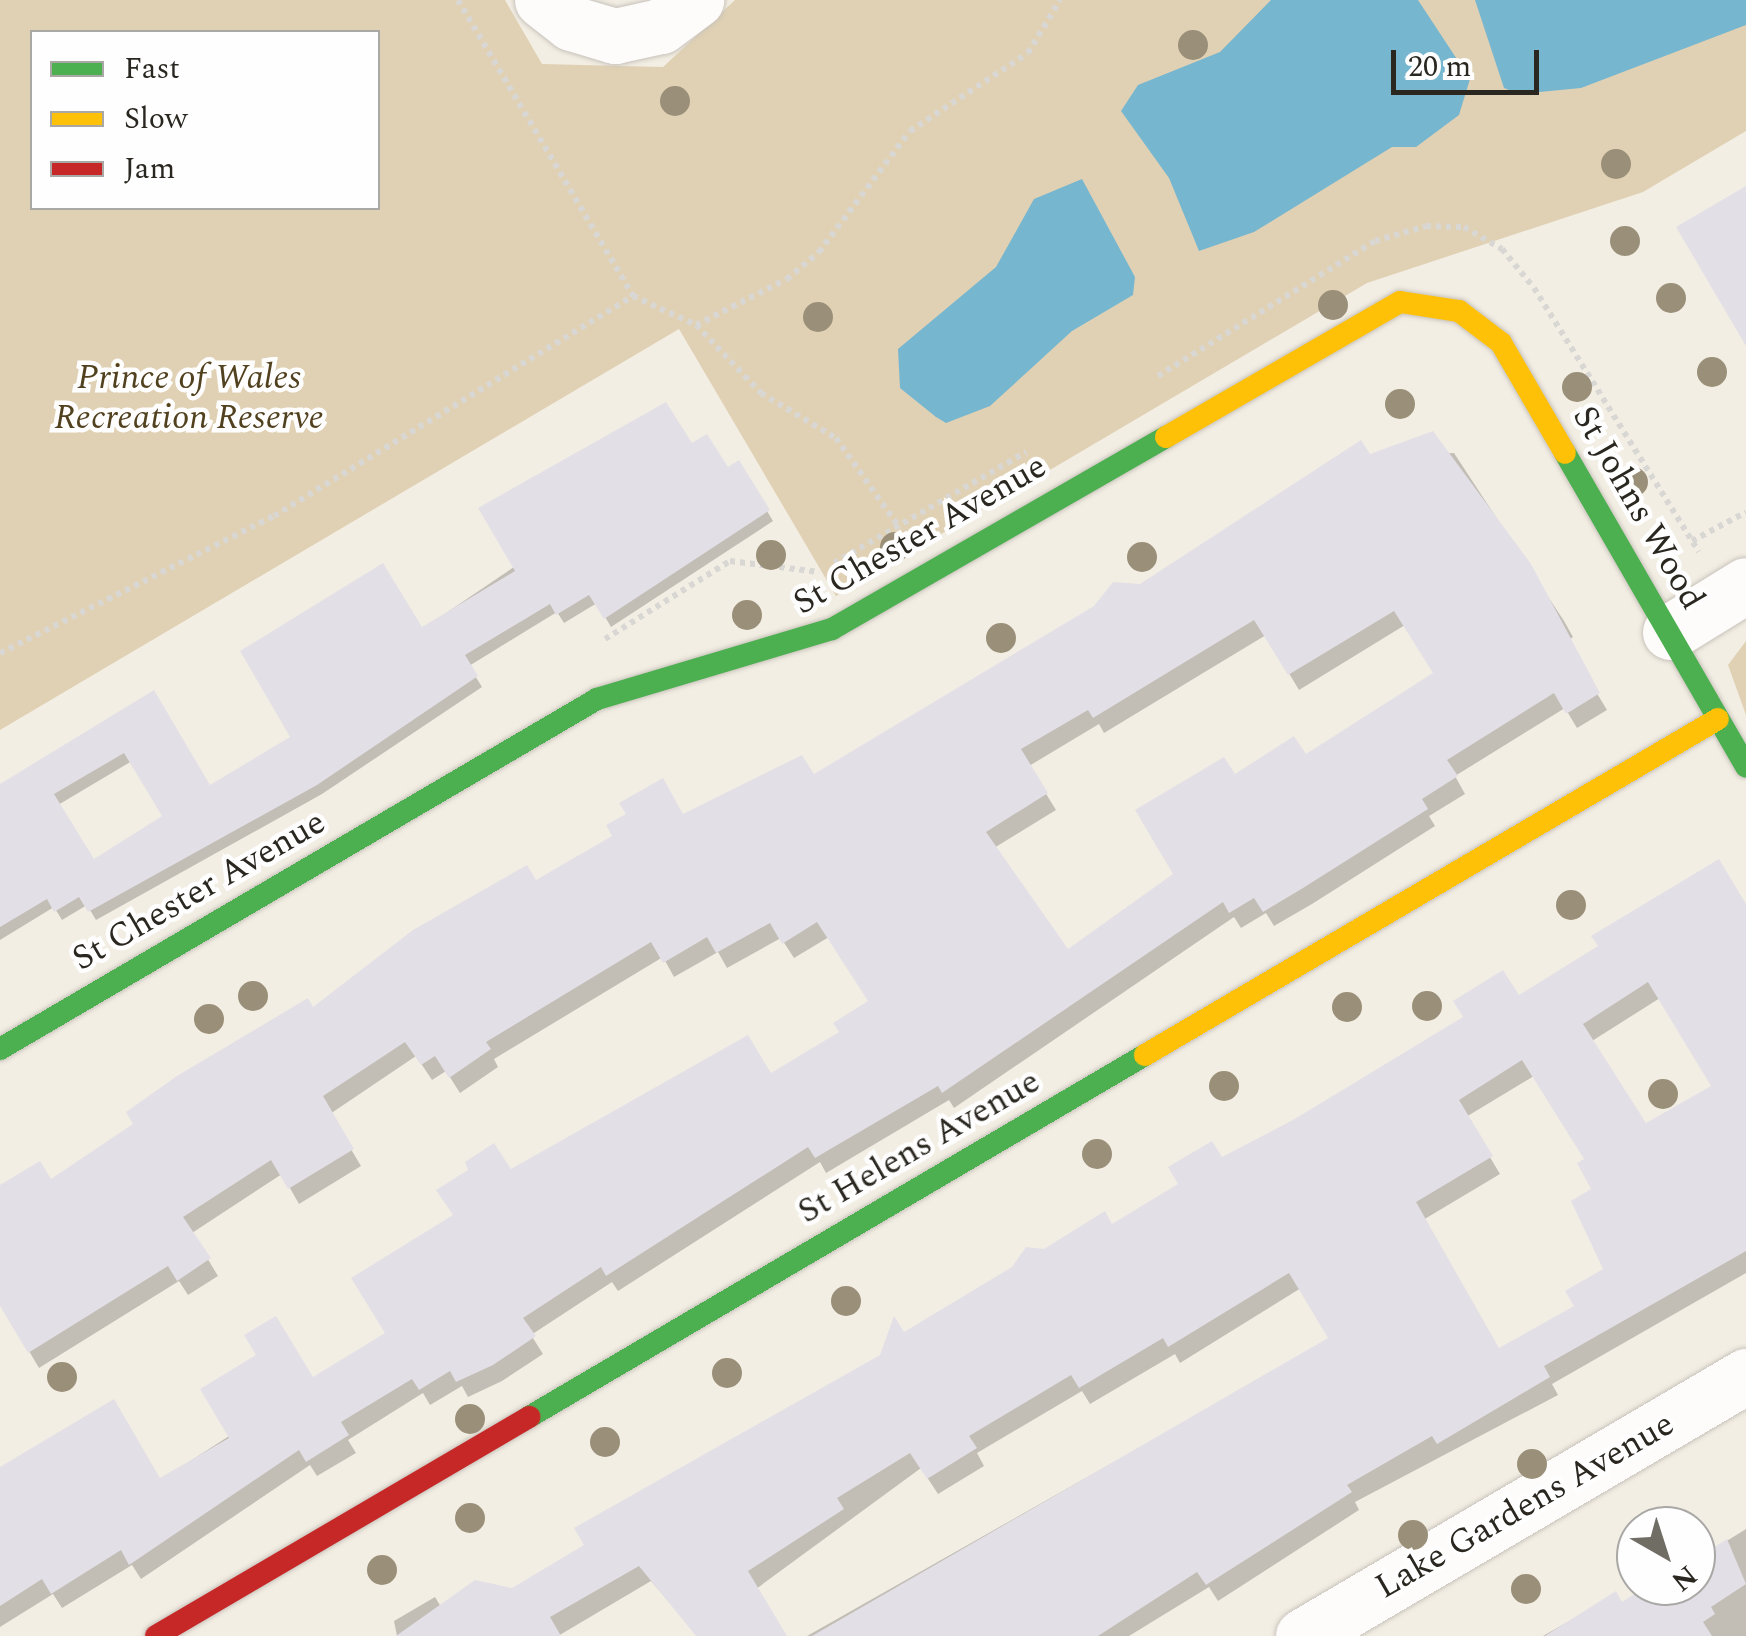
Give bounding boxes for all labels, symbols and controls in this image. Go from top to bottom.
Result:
legend [30,30,380,210]
scale bar [1396,30,1544,92]
text: 20 m [1408,44,1471,90]
text: Fast [124,46,180,92]
text: Slow [124,96,188,142]
text: Jam [124,146,175,192]
park label: Prince of Wales Recreation Reserve [54,357,324,439]
street label: St Johns Wood [1563,399,1713,617]
street label: St Chester Avenue [786,446,1054,624]
street label: St Chester Avenue [65,802,333,980]
street label: St Helens Avenue [791,1061,1047,1233]
street label: Lake Gardens Avenue [1368,1403,1682,1609]
north arrow [1616,1506,1716,1606]
text: N [1662,1554,1706,1602]

